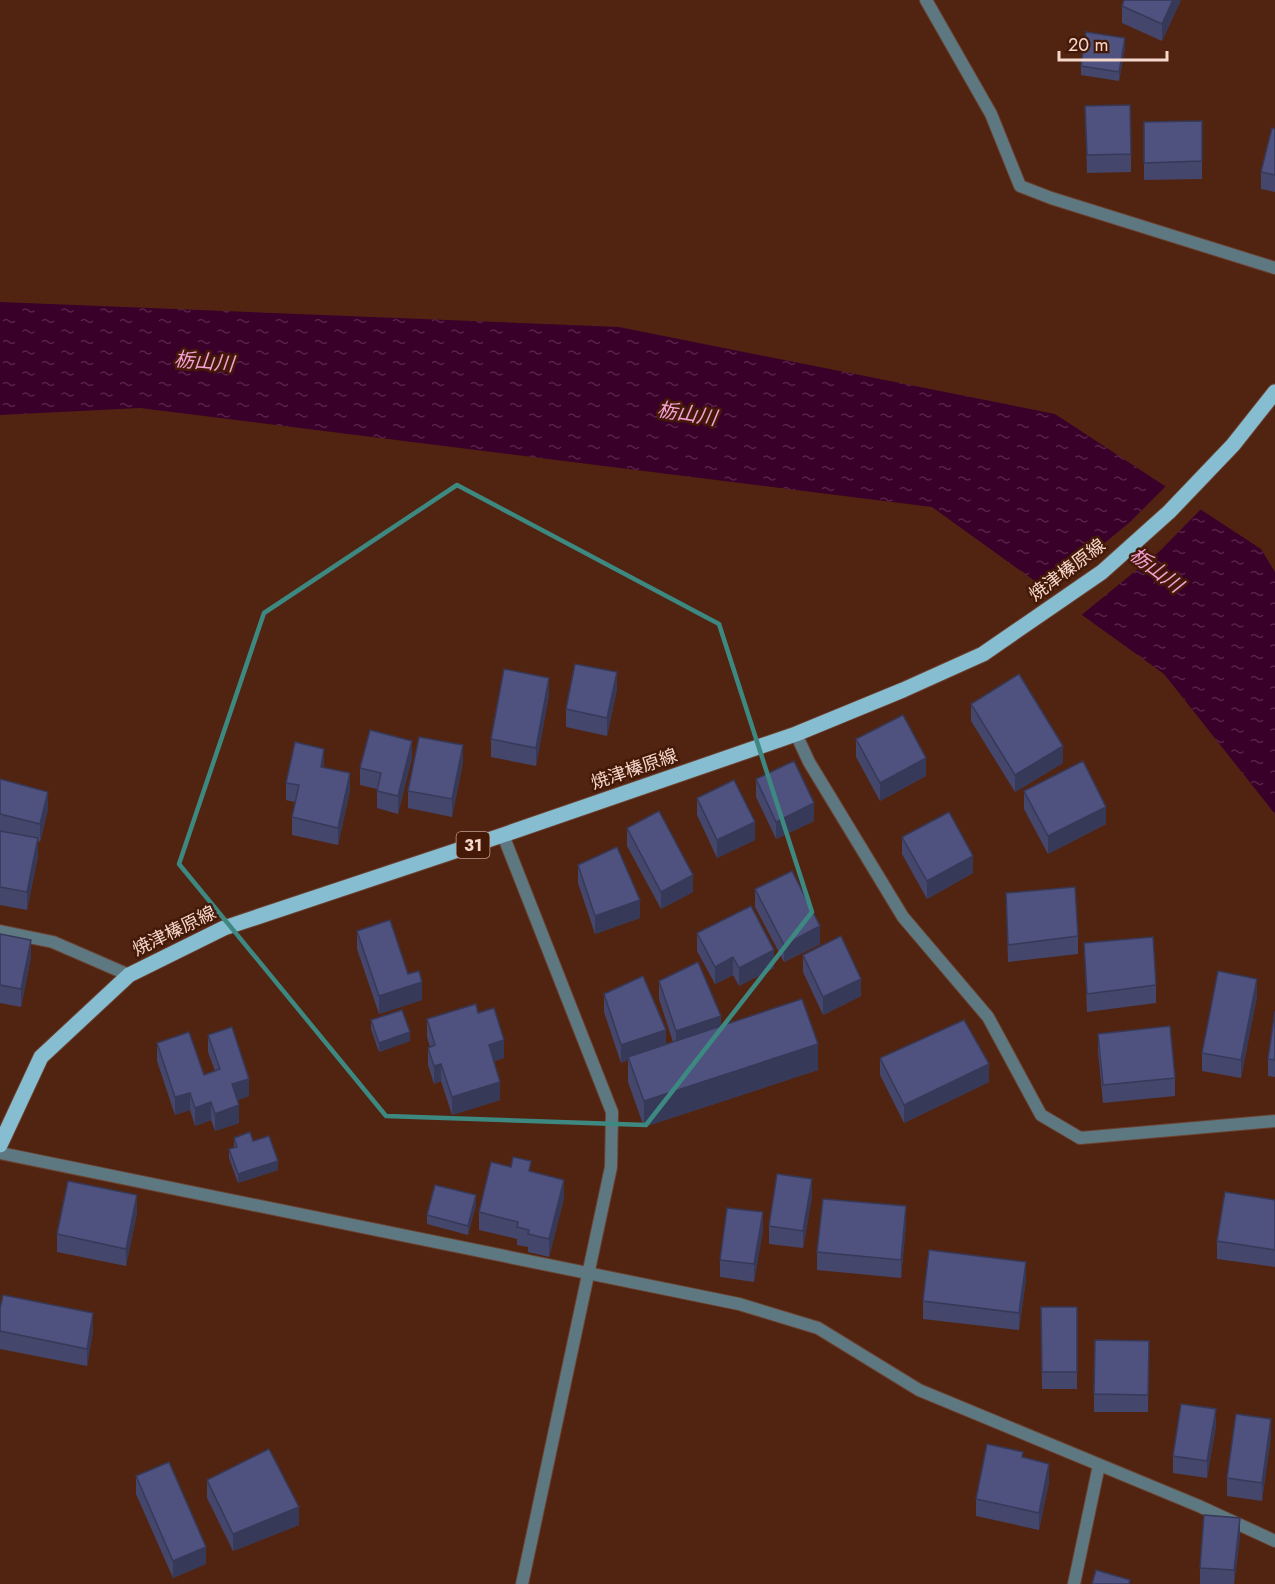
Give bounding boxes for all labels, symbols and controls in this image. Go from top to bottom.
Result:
scale bar [1059,24,1167,62]
text: 20 m [1068,32,1108,58]
water label: 栃山川 [173,345,237,379]
water label: 栃山川 [655,395,721,433]
street label: 焼津榛原線 [1023,533,1111,607]
water label: 栃山川 [1123,540,1190,601]
street label: 焼津榛原線 [587,742,681,796]
road number: 31 [456,832,490,858]
street label: 焼津榛原線 [128,900,220,962]

